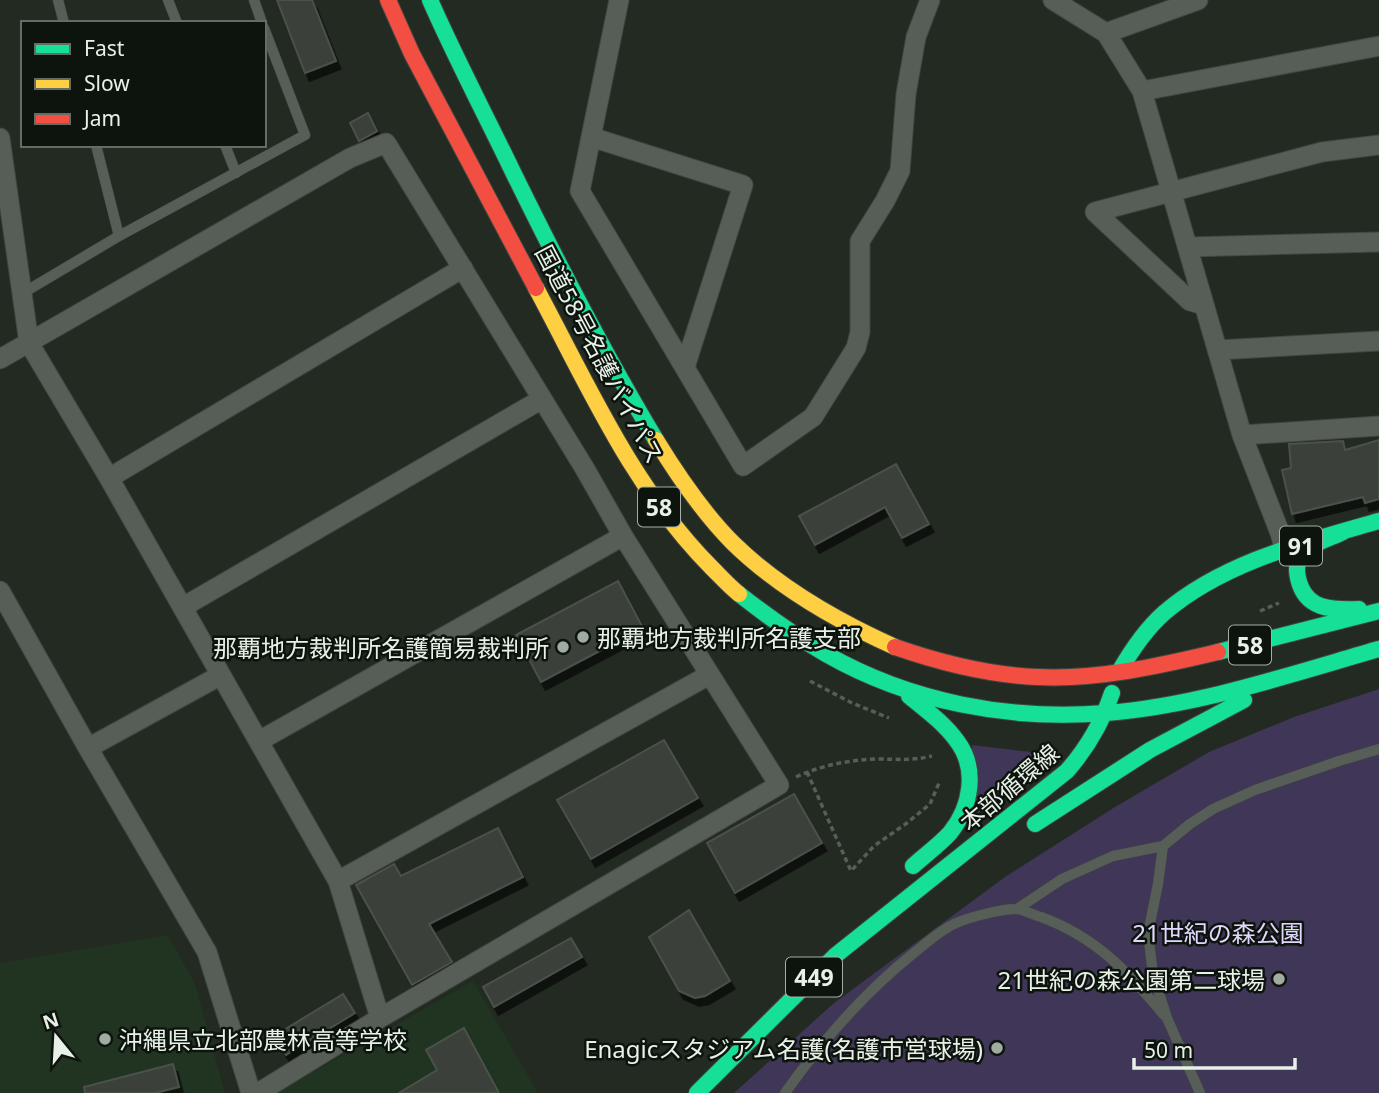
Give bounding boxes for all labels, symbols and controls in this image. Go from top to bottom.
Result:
legend [21,21,266,147]
text: Fast [84,34,125,62]
text: Slow [84,69,130,97]
text: Jam [82,104,121,132]
street label: 国道58号名護バイパス [528,239,672,469]
road number: 58 [638,488,680,526]
road number: 91 [1280,526,1322,566]
place label: 那覇地方裁判所名護支部 [597,621,861,654]
road number: 58 [1229,625,1271,664]
marker: 那覇地方裁判所名護支部 [575,629,591,645]
place label: 那覇地方裁判所名護簡易裁判所 [213,631,549,664]
marker: 那覇地方裁判所名護簡易裁判所 [555,639,571,655]
street label: 本部循環線 [952,736,1066,838]
park label: 21世紀の森公園 [1132,916,1304,949]
road number: 449 [786,958,842,996]
place label: 21世紀の森公園第二球場 [998,963,1265,996]
marker: 21世紀の森公園第二球場 [1271,971,1287,987]
north arrow [21,1002,91,1072]
text: N [39,1006,62,1036]
place label: 沖縄県立北部農林高等学校 [119,1023,407,1056]
scale bar [1134,1026,1295,1070]
marker: 沖縄県立北部農林高等学校 [97,1031,113,1047]
place label: Enagicスタジアム名護(名護市営球場) [584,1032,983,1065]
text: 50 m [1144,1036,1193,1064]
marker: Enagicスタジアム名護(名護市営球場) [989,1040,1005,1056]

